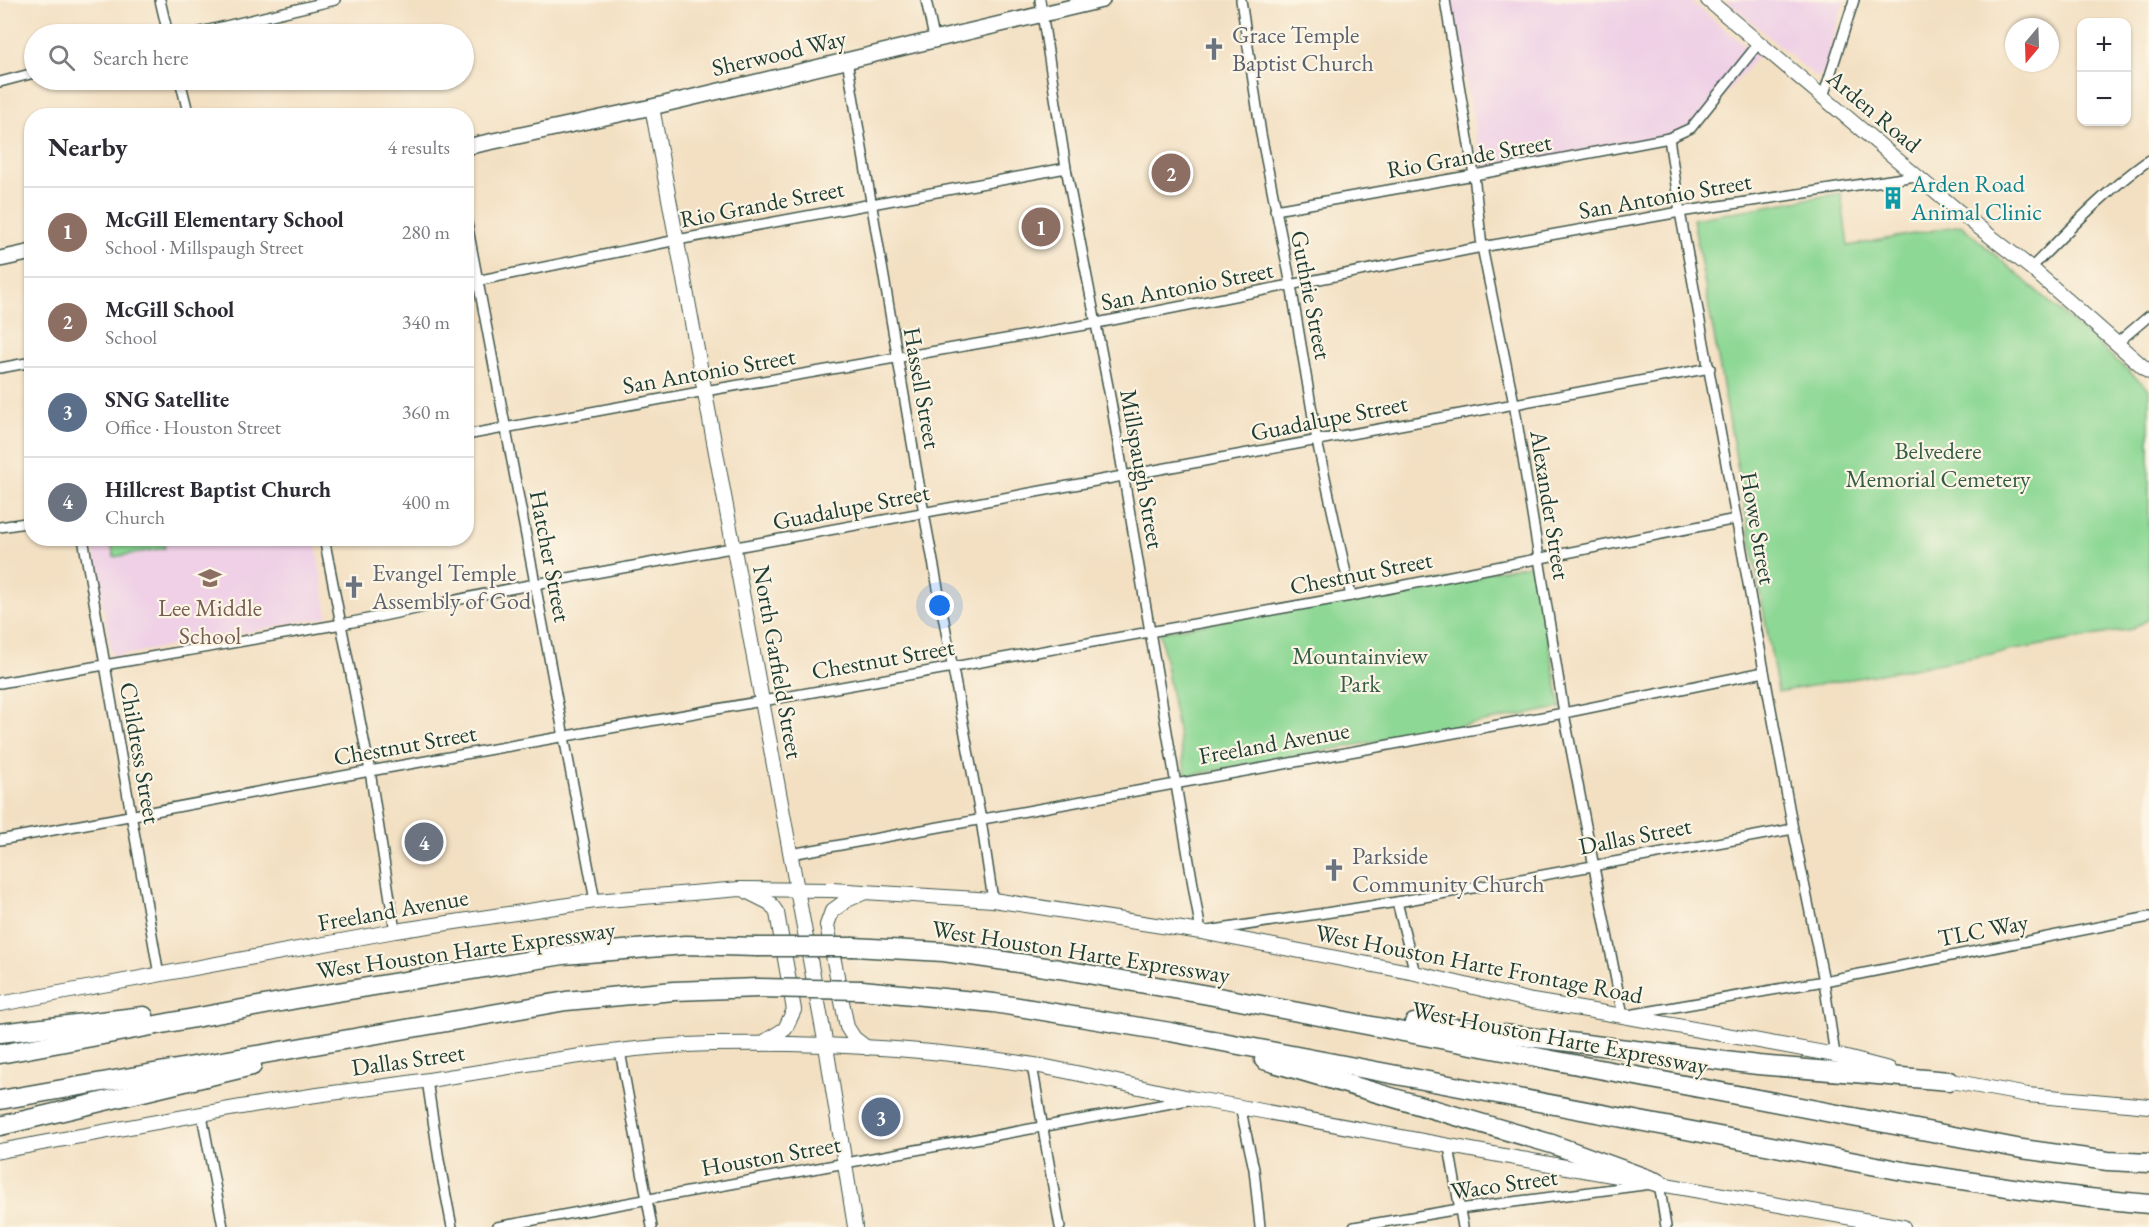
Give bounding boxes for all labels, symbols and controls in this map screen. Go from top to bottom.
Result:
north arrow [2005,18,2059,72]
map controls [2077,18,2131,126]
button: + [2077,18,2131,72]
place label: Grace Temple Baptist Church [1232,19,1374,78]
street label: Sherwood Way [709,22,850,83]
search box [24,24,474,90]
church icon: Grace Temple Baptist Church [1201,36,1227,62]
icon: search [45,41,78,74]
text: Search here [93,43,188,72]
street label: Arden Road [1820,62,1929,160]
button: − [2077,72,2131,126]
street label: Rio Grande Street [1384,126,1554,185]
text: Nearby [48,130,128,164]
text: 4 results [387,134,450,160]
pin: 2 [1152,150,1190,195]
street label: San Antonio Street [1576,165,1754,226]
place label: Arden Road Animal Clinic [1910,168,2042,227]
street label: Rio Grande Street [677,172,847,235]
building icon: Arden Road Animal Clinic [1880,185,1906,211]
pin: 1 [1022,204,1060,250]
text: McGill Elementary School [105,205,344,234]
text: 1 [62,219,73,245]
text: 280 m [402,219,450,245]
street label: Guthrie Street [1284,228,1339,363]
text: School · Millspaugh Street [105,234,303,260]
street label: San Antonio Street [1098,254,1276,317]
text: McGill School [105,295,234,324]
text: 2 [62,309,73,335]
text: 340 m [402,309,450,335]
text: School [105,324,157,350]
street label: Hassell Street [897,325,949,452]
street label: San Antonio Street [620,340,798,401]
text: SNG Satellite [105,385,229,414]
street label: Millspaugh Street [1113,387,1172,551]
street label: Guadalupe Street [1248,387,1410,448]
text: 3 [62,399,73,425]
text: 360 m [402,399,450,425]
text: Office · Houston Street [105,414,281,440]
street label: Alexander Street [1523,427,1578,582]
park label: Belvedere Memorial Cemetery [1846,435,2031,494]
street label: Howe Street [1733,469,1784,587]
text: Hillcrest Baptist Church [105,475,331,504]
street label: Guadalupe Street [770,476,932,537]
street label: Hatcher Street [523,487,579,625]
text: 4 [62,489,73,515]
text: 400 m [402,489,450,515]
text: Church [105,504,165,530]
street label: Chestnut Street [1287,543,1435,602]
place label: Evangel Temple Assembly of God [371,557,532,616]
street label: North Garfield Street [746,563,811,762]
school or university icon: Lee Middle School [197,565,223,591]
church icon: Evangel Temple Assembly of God [341,574,367,600]
your location [925,591,954,620]
place label: Lee Middle School [158,592,262,651]
street label: Chestnut Street [809,631,957,686]
park label: Mountainview Park [1292,640,1428,699]
street label: Childress Street [113,680,168,827]
street label: Freeland Avenue [1196,714,1352,771]
street label: Chestnut Street [331,717,479,772]
street label: Dallas Street [1576,809,1694,862]
pin: 4 [404,820,444,864]
place label: Parkside Community Church [1352,840,1545,899]
church icon: Parkside Community Church [1321,857,1347,883]
street label: Freeland Avenue [315,881,471,938]
street label: TLC Way [1935,905,2031,953]
street label: West Houston Harte Expressway [314,913,618,986]
street label: West Houston Harte Expressway [930,913,1233,990]
street label: West Houston Harte Frontage Road [1313,917,1646,1011]
street label: West Houston Harte Expressway [1409,994,1711,1082]
street label: Dallas Street [349,1036,467,1083]
pin: 3 [862,1094,900,1140]
street label: Houston Street [699,1128,844,1183]
street label: Waco Street [1448,1161,1560,1206]

